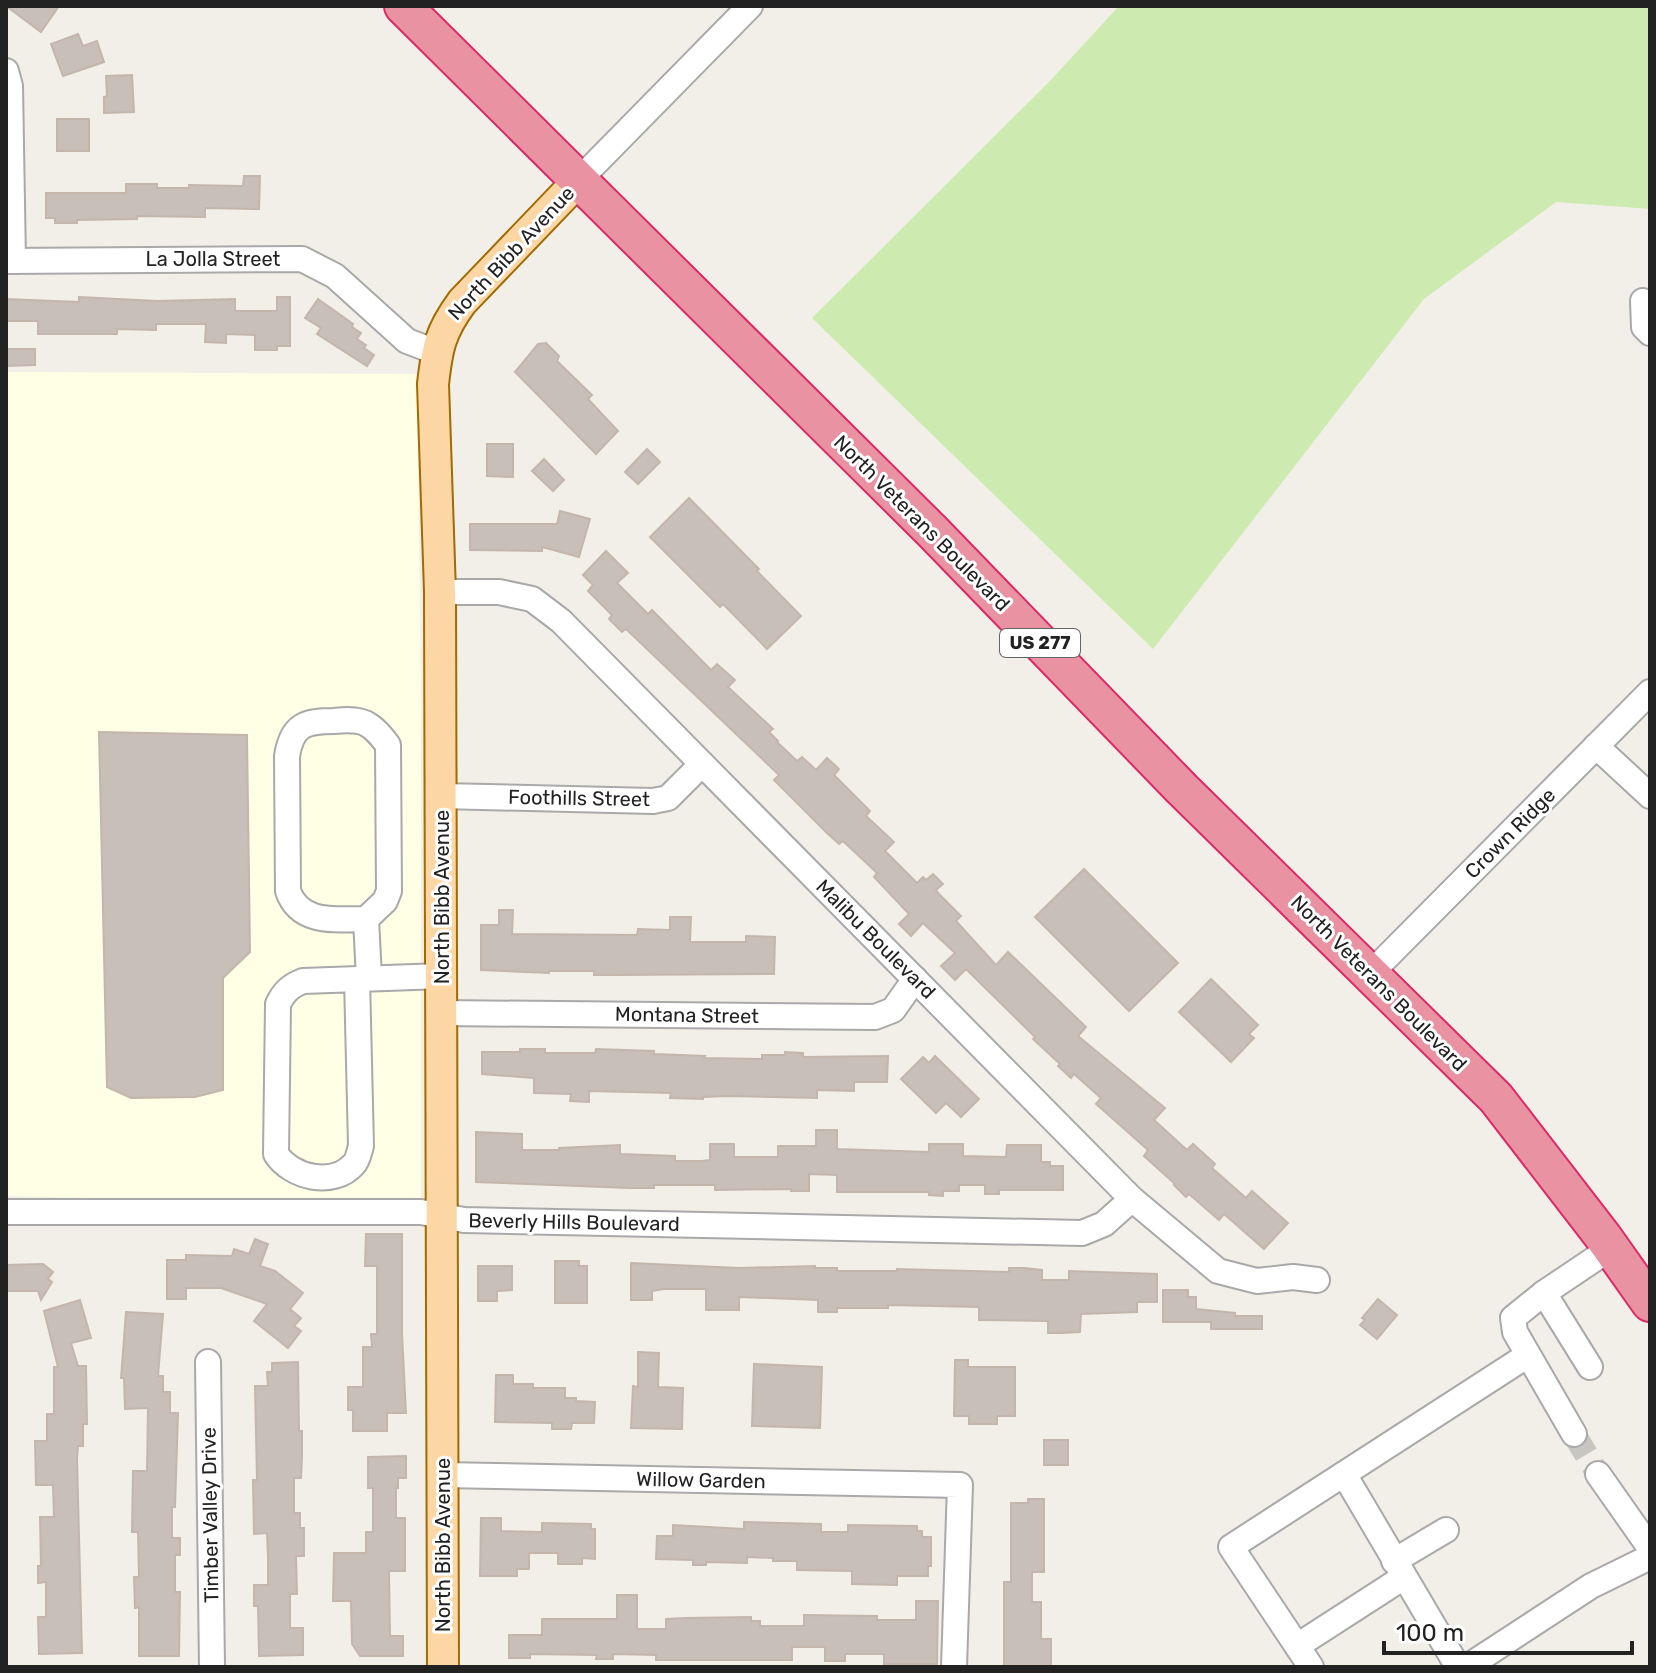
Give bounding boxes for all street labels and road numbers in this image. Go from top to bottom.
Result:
street label: North Bibb Avenue [443,181,579,325]
street label: La Jolla Street [146,247,281,271]
street label: North Veterans Boulevard [829,430,1015,616]
road number: US 277 [1000,629,1080,657]
street label: Crown Ridge [1460,783,1560,883]
street label: Foothills Street [508,785,650,811]
street label: North Bibb Avenue [430,810,454,984]
street label: Malibu Boulevard [811,874,941,1004]
street label: North Veterans Boulevard [1286,890,1472,1076]
street label: Montana Street [615,1002,759,1028]
street label: Beverly Hills Boulevard [468,1208,680,1236]
street label: Timber Valley Drive [196,1427,224,1603]
street label: North Bibb Avenue [431,1458,455,1632]
street label: Willow Garden [636,1467,766,1493]

